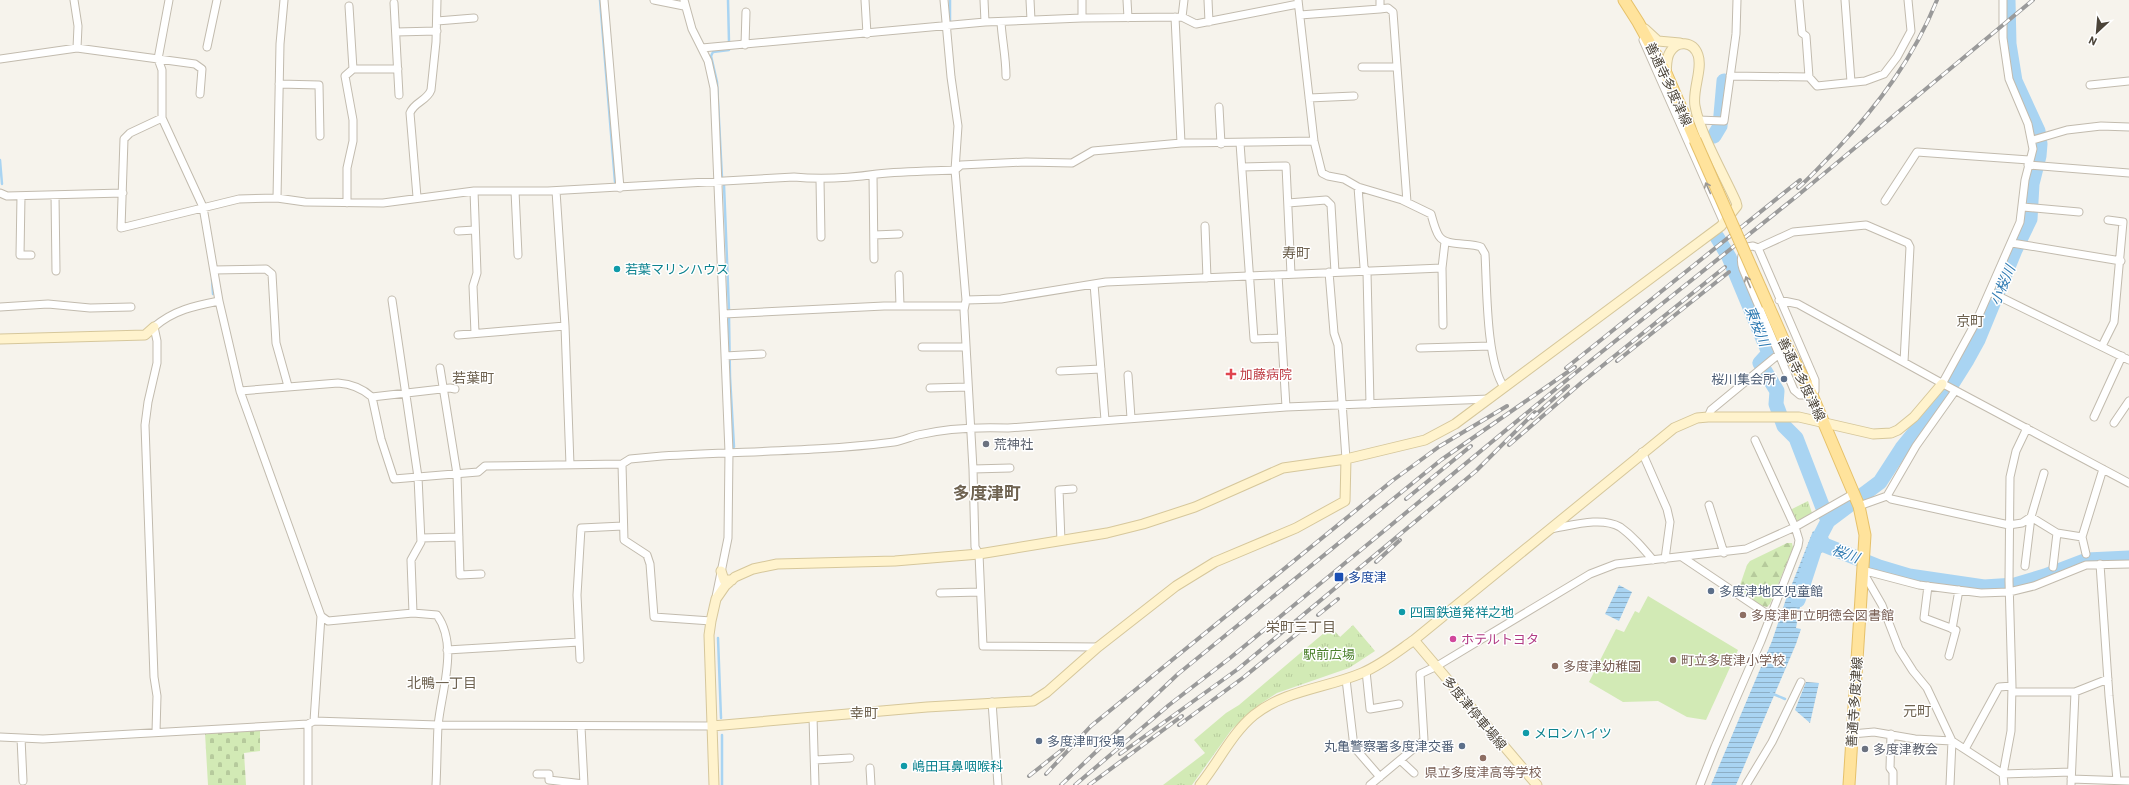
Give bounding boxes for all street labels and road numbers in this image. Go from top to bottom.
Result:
street label: 善通寺多度津線 [1643,39,1695,129]
street label: 善通寺多度津線 [1775,335,1829,423]
street label: 善通寺多度津線 [1843,656,1865,748]
street label: 多度津停車場線 [1440,673,1510,753]

